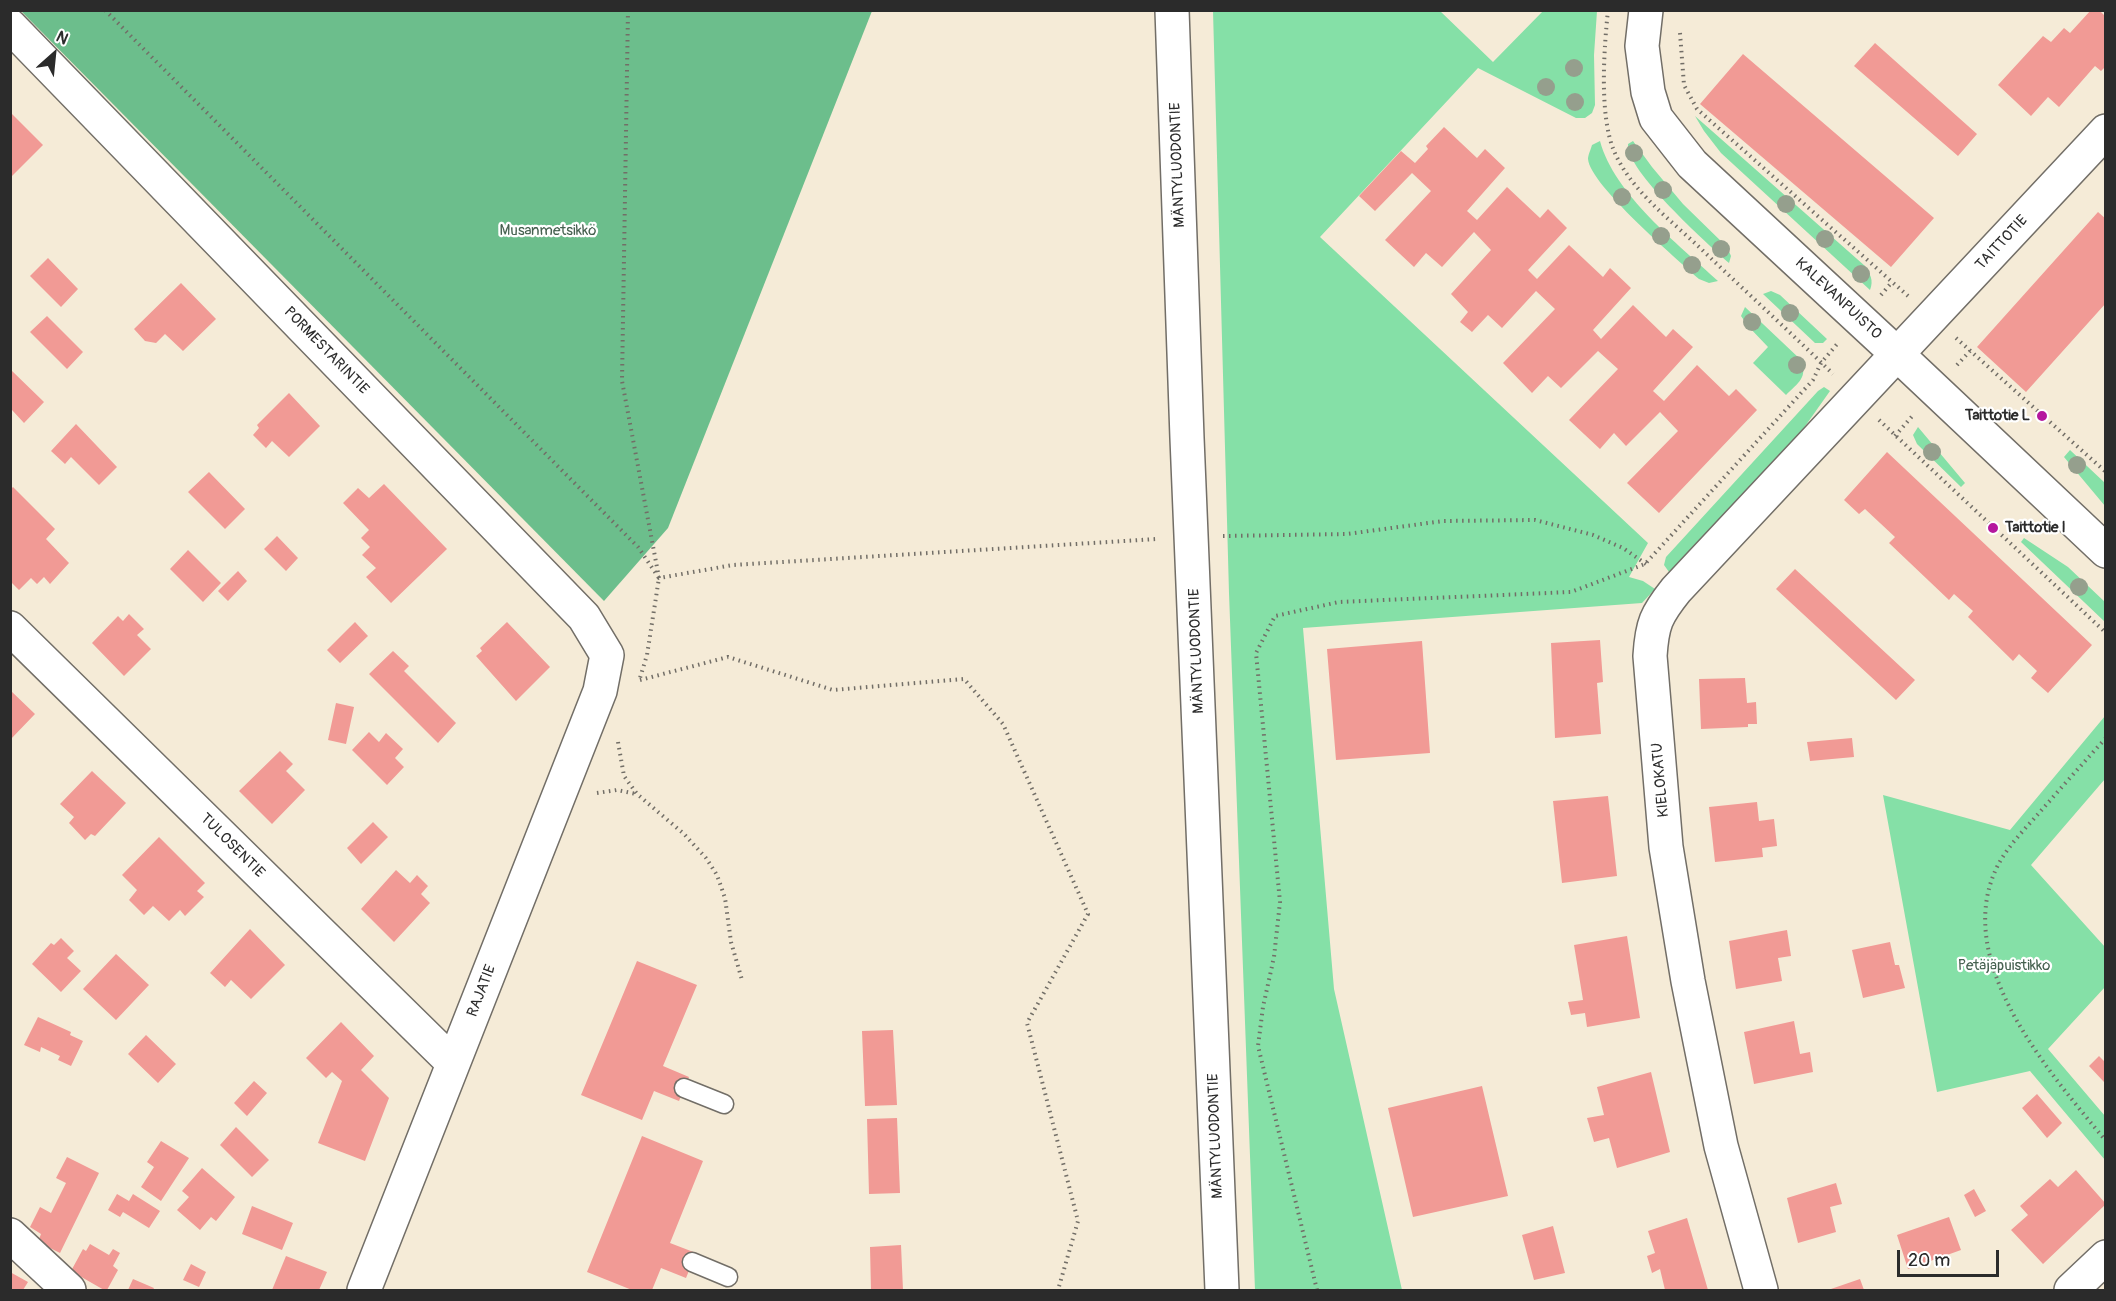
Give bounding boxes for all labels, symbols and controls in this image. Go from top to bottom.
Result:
north arrow [24,24,84,84]
text: N [53,27,72,49]
street label: MÄNTYLUODONTIE [1167,102,1189,228]
street label: TAITTOTIE [1972,212,2032,274]
park label: Musanmetsikkö [500,222,596,240]
street label: KALEVANPUISTO [1791,254,1885,344]
street label: PORMESTARINTIE [280,303,372,399]
place label: Taittotie L [1965,407,2030,425]
marker: Taittotie L [2035,409,2049,423]
place label: Taittotie I [2005,519,2066,537]
marker: Taittotie I [1986,521,2000,535]
street label: MÄNTYLUODONTIE [1186,588,1208,714]
street label: KIELOKATU [1649,742,1673,818]
street label: TULOSENTIE [196,810,268,882]
park label: Petäjäpuistikko [1958,957,2050,975]
street label: RAJATIE [464,962,500,1020]
street label: MÄNTYLUODONTIE [1205,1073,1227,1199]
scale bar [1900,1238,2002,1276]
text: 20 m [1908,1249,1950,1272]

